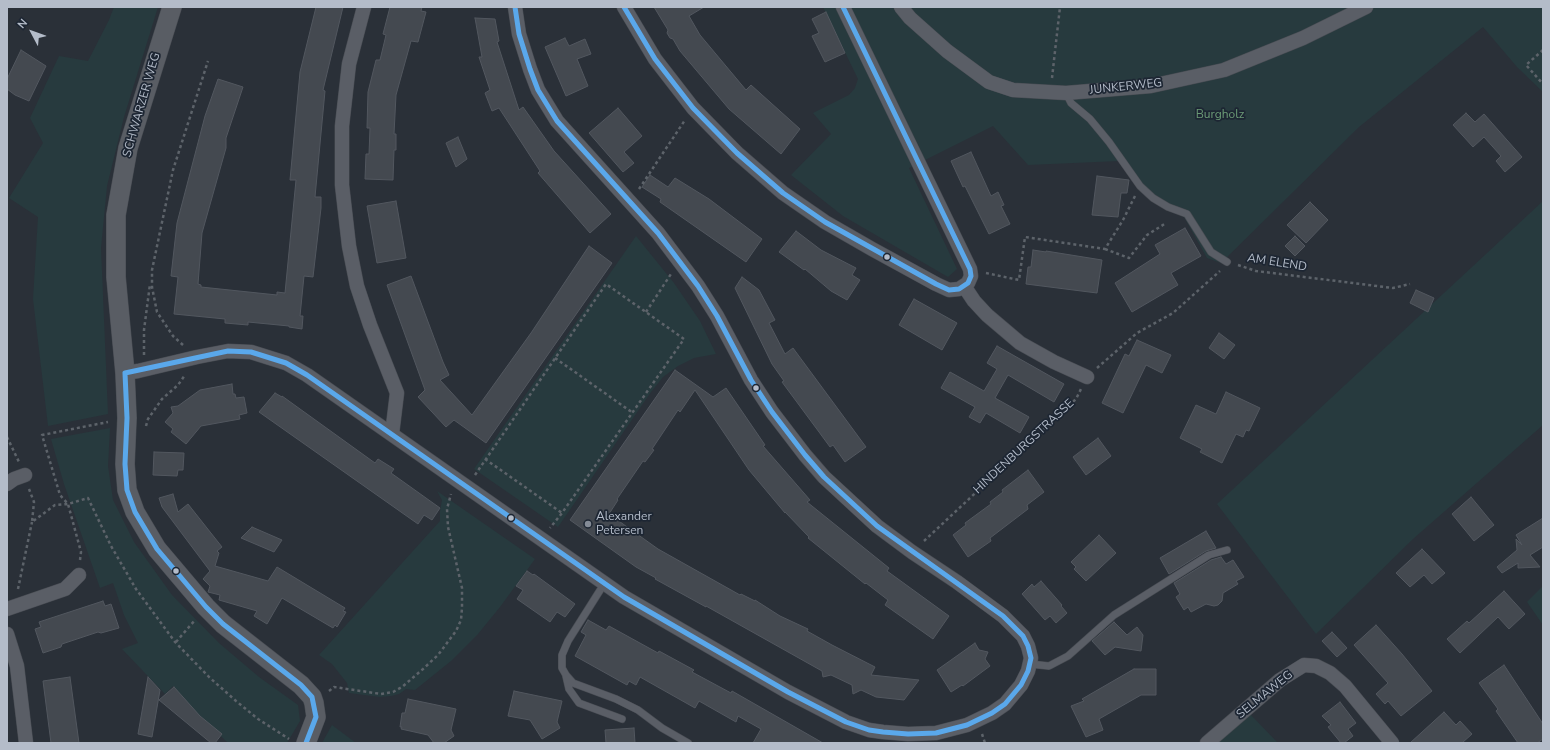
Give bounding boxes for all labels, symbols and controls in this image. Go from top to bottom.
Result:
north arrow [12,12,52,52]
text: N [14,16,31,32]
street label: SCHWARZER WEG [120,51,164,159]
street label: JUNKERWEG [1089,76,1163,98]
park label: Burgholz [1196,108,1244,122]
street label: AM ELEND [1246,251,1308,275]
unlabelled marker [882,252,892,262]
unlabelled marker [751,383,761,393]
street label: HINDENBURGSTRASSE [971,397,1077,497]
place label: Alexander Petersen [596,510,652,538]
unlabelled marker [506,513,516,523]
marker: Alexander Petersen [583,519,593,529]
unlabelled marker [171,566,181,576]
street label: SELMAWEG [1234,668,1296,722]

